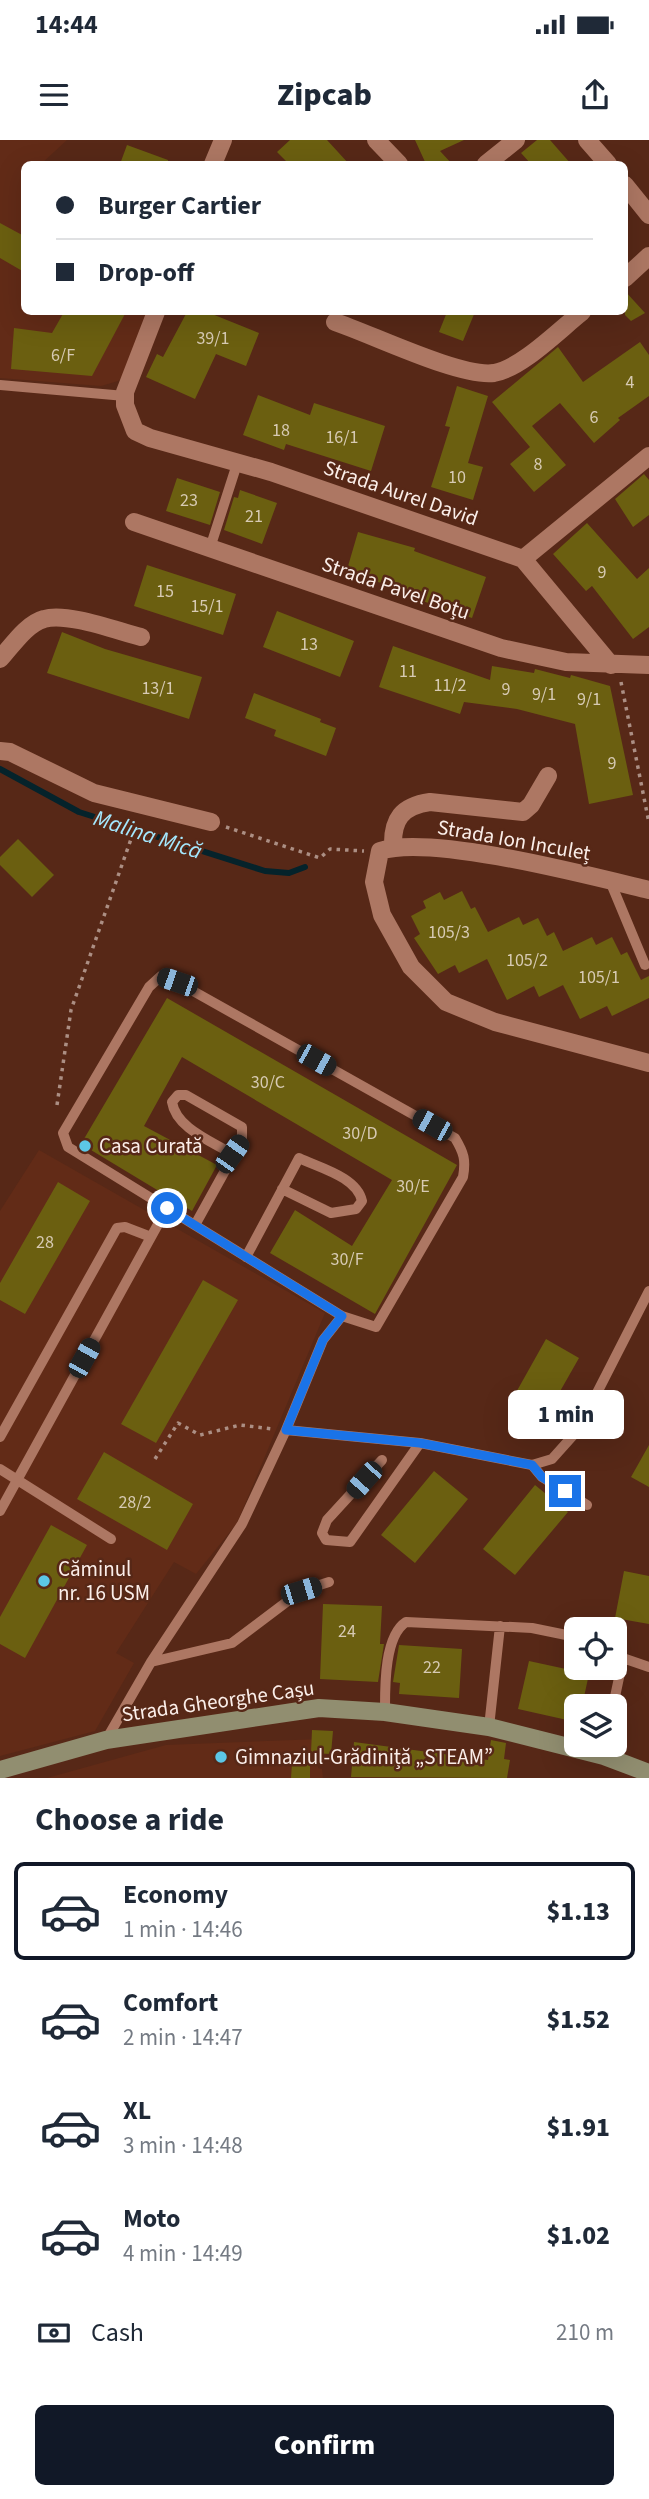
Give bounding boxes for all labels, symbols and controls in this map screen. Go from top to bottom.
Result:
text: 14:44 [35,6,98,43]
text: Zipcab [277,72,372,118]
icon: menu [35,76,73,114]
icon: share [576,76,614,114]
text: Burger Cartier [98,187,261,224]
text: Drop-off [98,254,194,291]
house number: 39/1 [196,326,230,351]
house number: 6/F [51,343,75,368]
house number: 4 [626,370,635,395]
house number: 6 [590,405,599,430]
house number: 18 [272,418,290,443]
house number: 16/1 [325,425,359,450]
house number: 8 [534,452,543,477]
street label: Strada Aurel David [320,453,482,533]
house number: 10 [448,465,466,490]
house number: 23 [180,488,198,513]
house number: 21 [245,504,263,529]
street label: Strada Pavel Boțu [318,549,474,627]
house number: 9 [598,560,607,585]
house number: 15 [156,579,174,604]
house number: 15/1 [190,594,224,619]
house number: 13 [300,632,318,657]
house number: 11 [399,659,417,684]
house number: 11/2 [433,673,467,698]
house number: 13/1 [141,676,175,701]
house number: 9 [502,677,511,702]
house number: 9/1 [532,682,556,707]
house number: 9/1 [577,687,601,712]
house number: 9 [608,751,617,776]
water label: Malina Mică [89,801,206,868]
street label: Strada Ion Inculeț [435,812,593,868]
house number: 105/3 [428,920,470,945]
house number: 105/2 [506,948,548,973]
car [154,965,201,999]
house number: 105/1 [578,965,620,990]
car [293,1041,340,1079]
house number: 30/C [251,1070,285,1095]
car [409,1106,456,1144]
house number: 30/D [342,1121,378,1146]
place label: Casa Curată [99,1131,203,1161]
car [212,1131,253,1177]
marker: Casa Curată [77,1138,93,1154]
house number: 30/E [396,1174,430,1199]
route start [151,1192,183,1224]
house number: 28 [36,1230,54,1255]
house number: 30/F [330,1247,364,1272]
car [65,1335,104,1381]
callout: 1 min [507,1390,623,1438]
text: 1 min [538,1398,594,1431]
car [343,1457,386,1503]
route end [549,1475,581,1507]
house number: 28/2 [118,1490,152,1515]
place label: Căminul nr. 16 USM [58,1554,150,1608]
marker: Căminul nr. 16 USM [36,1573,52,1589]
car [278,1575,325,1607]
map controls [564,1617,627,1757]
button: locate [564,1617,627,1680]
house number: 24 [338,1619,356,1644]
house number: 22 [423,1655,441,1680]
street label: Strada Gheorghe Cașu [120,1673,316,1729]
button: layers [564,1694,627,1757]
place label: Gimnaziul-Grădiniță „STEAM” [235,1742,493,1772]
marker: Gimnaziul-Grădiniță „STEAM” [213,1749,229,1765]
text: Choose a ride [35,1797,224,1843]
text: Economy [123,1876,228,1913]
icon: car [39,1880,102,1943]
text: $1.13 [546,1893,610,1930]
text: 1 min · 14:46 [123,1913,243,1946]
text: Comfort [123,1984,218,2021]
icon: car [39,1988,102,2051]
text: $1.52 [546,2001,610,2038]
text: 2 min · 14:47 [123,2021,243,2054]
text: XL [123,2092,151,2129]
icon: car [39,2096,102,2159]
text: $1.91 [546,2109,610,2146]
text: 3 min · 14:48 [123,2129,243,2162]
text: Moto [123,2200,180,2237]
icon: car [39,2204,102,2267]
text: $1.02 [546,2217,610,2254]
text: 4 min · 14:49 [123,2237,243,2270]
icon: cash [35,2314,73,2352]
text: Cash [91,2314,144,2351]
text: 210 m [556,2316,614,2349]
button: Confirm [35,2405,614,2485]

